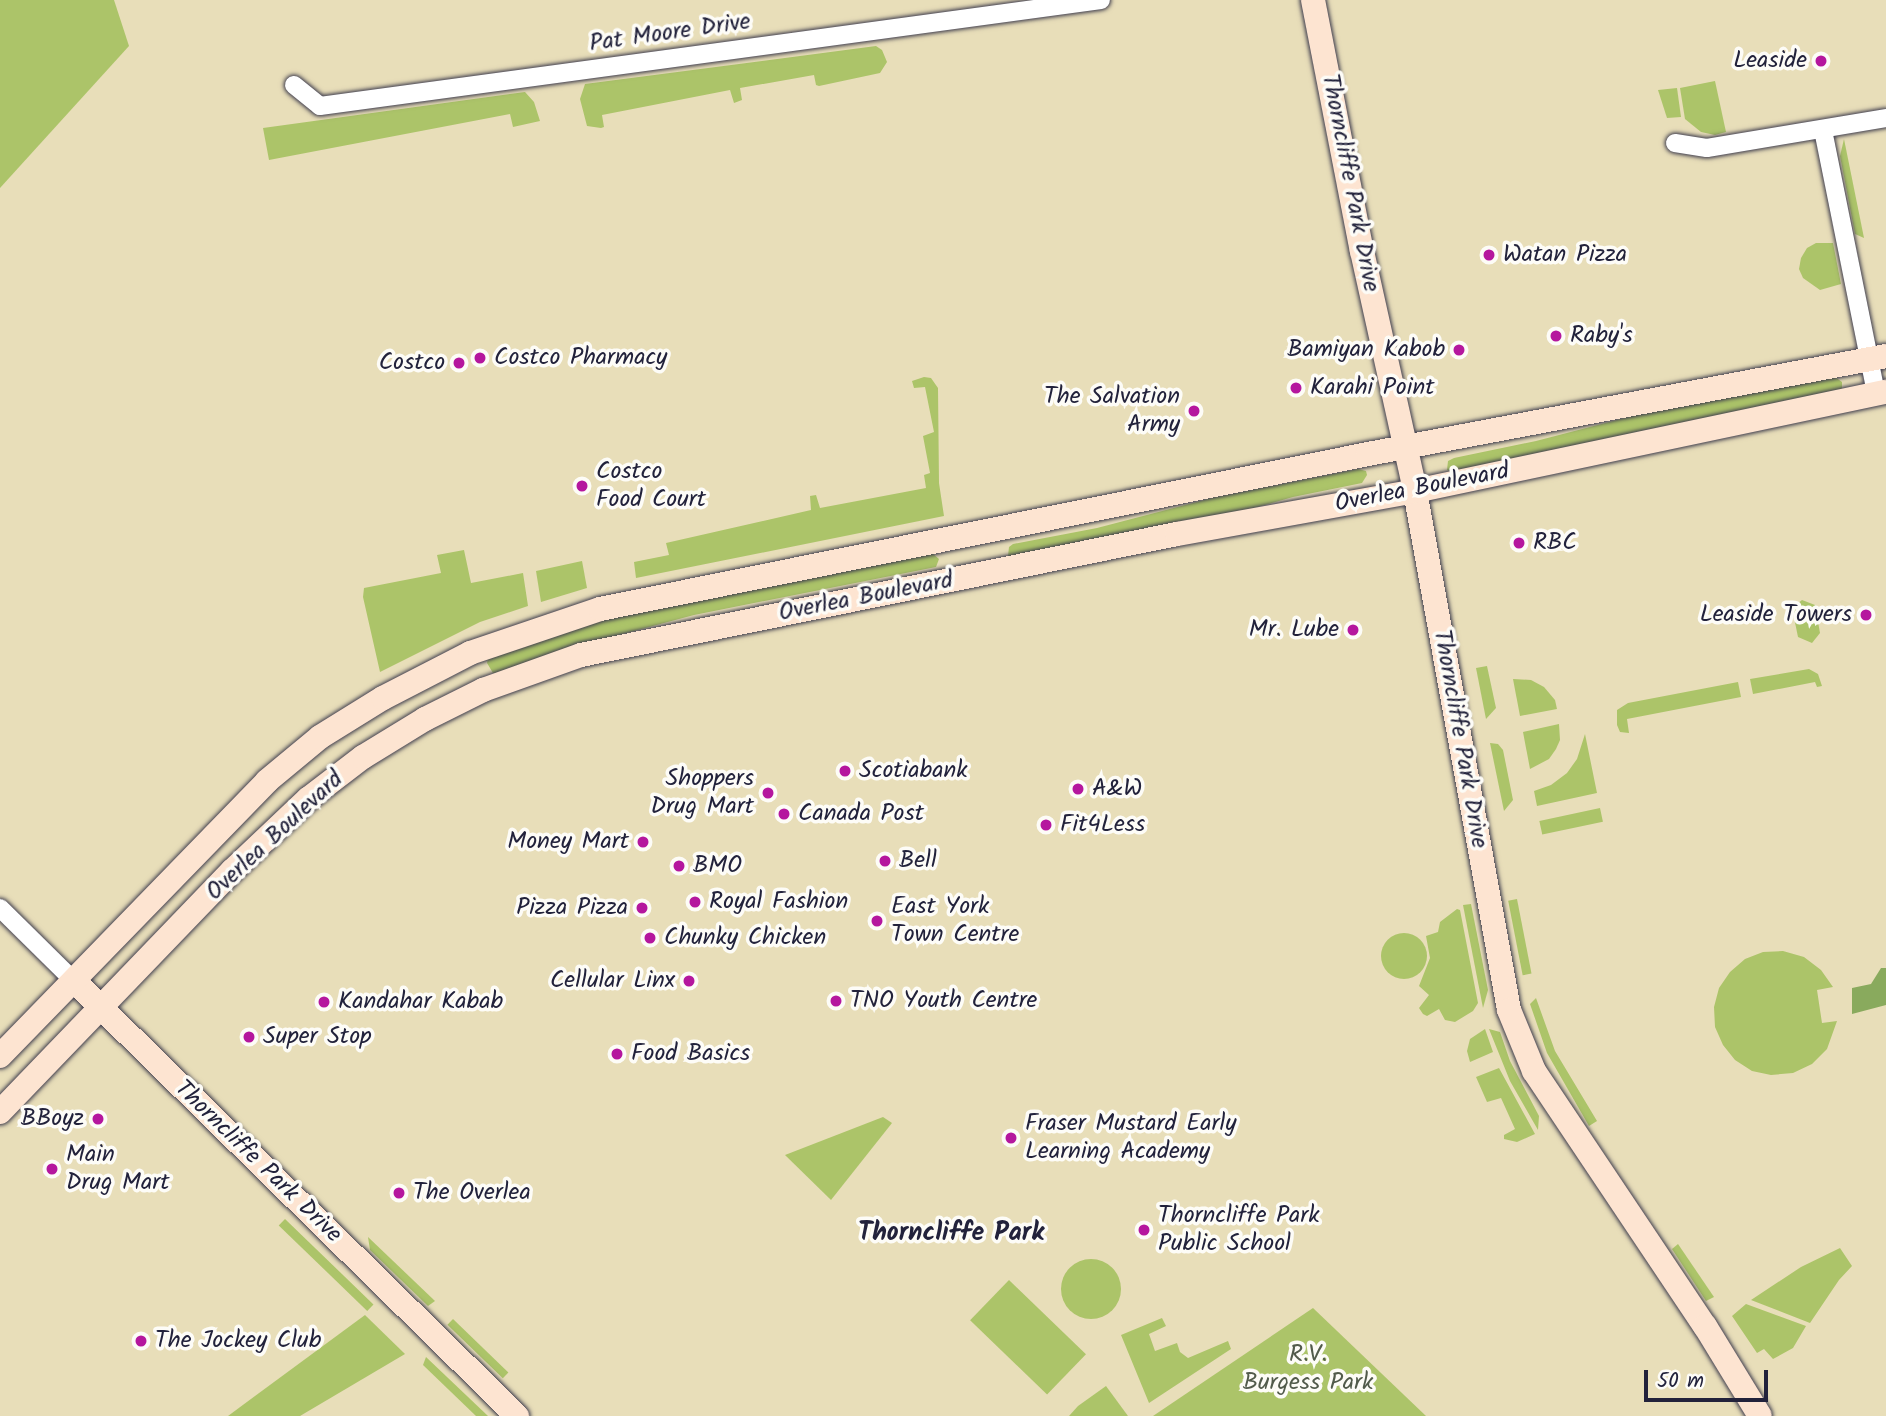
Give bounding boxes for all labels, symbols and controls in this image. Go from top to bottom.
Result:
street label: Pat Moore Drive [588,7,752,59]
place label: Leaside [1733,47,1807,75]
marker: Leaside [1813,53,1829,69]
street label: Thorncliffe Park Drive [1315,72,1385,294]
place label: Watan Pizza [1503,241,1627,269]
marker: Watan Pizza [1481,247,1497,263]
place label: Raby's [1570,322,1633,350]
marker: Raby's [1548,328,1564,344]
place label: Bamiyan Kabob [1287,336,1445,364]
marker: Bamiyan Kabob [1451,342,1467,358]
place label: Costco Pharmacy [494,344,667,372]
place label: Costco [379,349,445,377]
marker: Costco Pharmacy [472,350,488,366]
marker: Costco [451,355,467,371]
place label: Karahi Point [1310,374,1435,402]
marker: Karahi Point [1288,380,1304,396]
place label: The Salvation Army [1044,383,1180,439]
marker: The Salvation Army [1186,403,1202,419]
street label: Overlea Boulevard [1332,457,1512,519]
place label: Costco Food Court [596,458,706,514]
marker: Costco Food Court [574,478,590,494]
place label: RBC [1533,529,1577,557]
marker: RBC [1511,535,1527,551]
street label: Overlea Boulevard [776,566,956,628]
place label: Leaside Towers [1700,601,1852,629]
marker: Leaside Towers [1858,607,1874,623]
place label: Mr. Lube [1249,616,1339,644]
marker: Mr. Lube [1345,622,1361,638]
street label: Thorncliffe Park Drive [1427,628,1493,850]
place label: Scotiabank [859,757,967,785]
marker: Scotiabank [837,763,853,779]
street label: Overlea Boulevard [201,765,349,907]
place label: Shoppers Drug Mart [651,765,754,821]
place label: A&W [1092,775,1142,803]
marker: A&W [1070,781,1086,797]
marker: Shoppers Drug Mart [760,785,776,801]
place label: Canada Post [798,800,924,828]
marker: Canada Post [776,806,792,822]
place label: Fit4Less [1060,811,1145,839]
marker: Fit4Less [1038,817,1054,833]
place label: Money Mart [507,828,629,856]
marker: Money Mart [635,834,651,850]
place label: Bell [899,847,937,875]
place label: BMO [693,852,742,880]
marker: Bell [877,853,893,869]
marker: BMO [671,858,687,874]
place label: Royal Fashion [709,888,848,916]
place label: East York Town Centre [891,893,1019,949]
place label: Pizza Pizza [516,894,628,922]
marker: Royal Fashion [687,894,703,910]
marker: Pizza Pizza [634,900,650,916]
marker: East York Town Centre [869,913,885,929]
place label: Chunky Chicken [664,924,826,952]
marker: Chunky Chicken [642,930,658,946]
place label: Cellular Linx [550,967,675,995]
marker: Cellular Linx [681,973,697,989]
place label: TNO Youth Centre [850,987,1037,1015]
place label: Kandahar Kabab [338,988,503,1016]
marker: TNO Youth Centre [828,993,844,1009]
marker: Kandahar Kabab [316,994,332,1010]
place label: Super Stop [263,1023,372,1051]
marker: Super Stop [241,1029,257,1045]
place label: Food Basics [631,1040,750,1068]
marker: Food Basics [609,1046,625,1062]
street label: Thorncliffe Park Drive [168,1075,348,1249]
place label: BBoyz [21,1105,84,1133]
place label: Fraser Mustard Early Learning Academy [1025,1110,1237,1166]
marker: BBoyz [90,1111,106,1127]
marker: Fraser Mustard Early Learning Academy [1003,1130,1019,1146]
place label: Main Drug Mart [66,1141,169,1197]
marker: Main Drug Mart [44,1161,60,1177]
place label: The Overlea [413,1179,531,1207]
marker: The Overlea [391,1185,407,1201]
place label: Thorncliffe Park Public School [1158,1202,1320,1258]
district label: Thorncliffe Park [858,1218,1044,1250]
marker: Thorncliffe Park Public School [1136,1222,1152,1238]
place label: The Jockey Club [155,1327,321,1355]
marker: The Jockey Club [133,1333,149,1349]
park label: R.V. Burgess Park [1243,1341,1373,1397]
scale bar [1648,1356,1772,1400]
text: 50 m [1657,1365,1704,1398]

